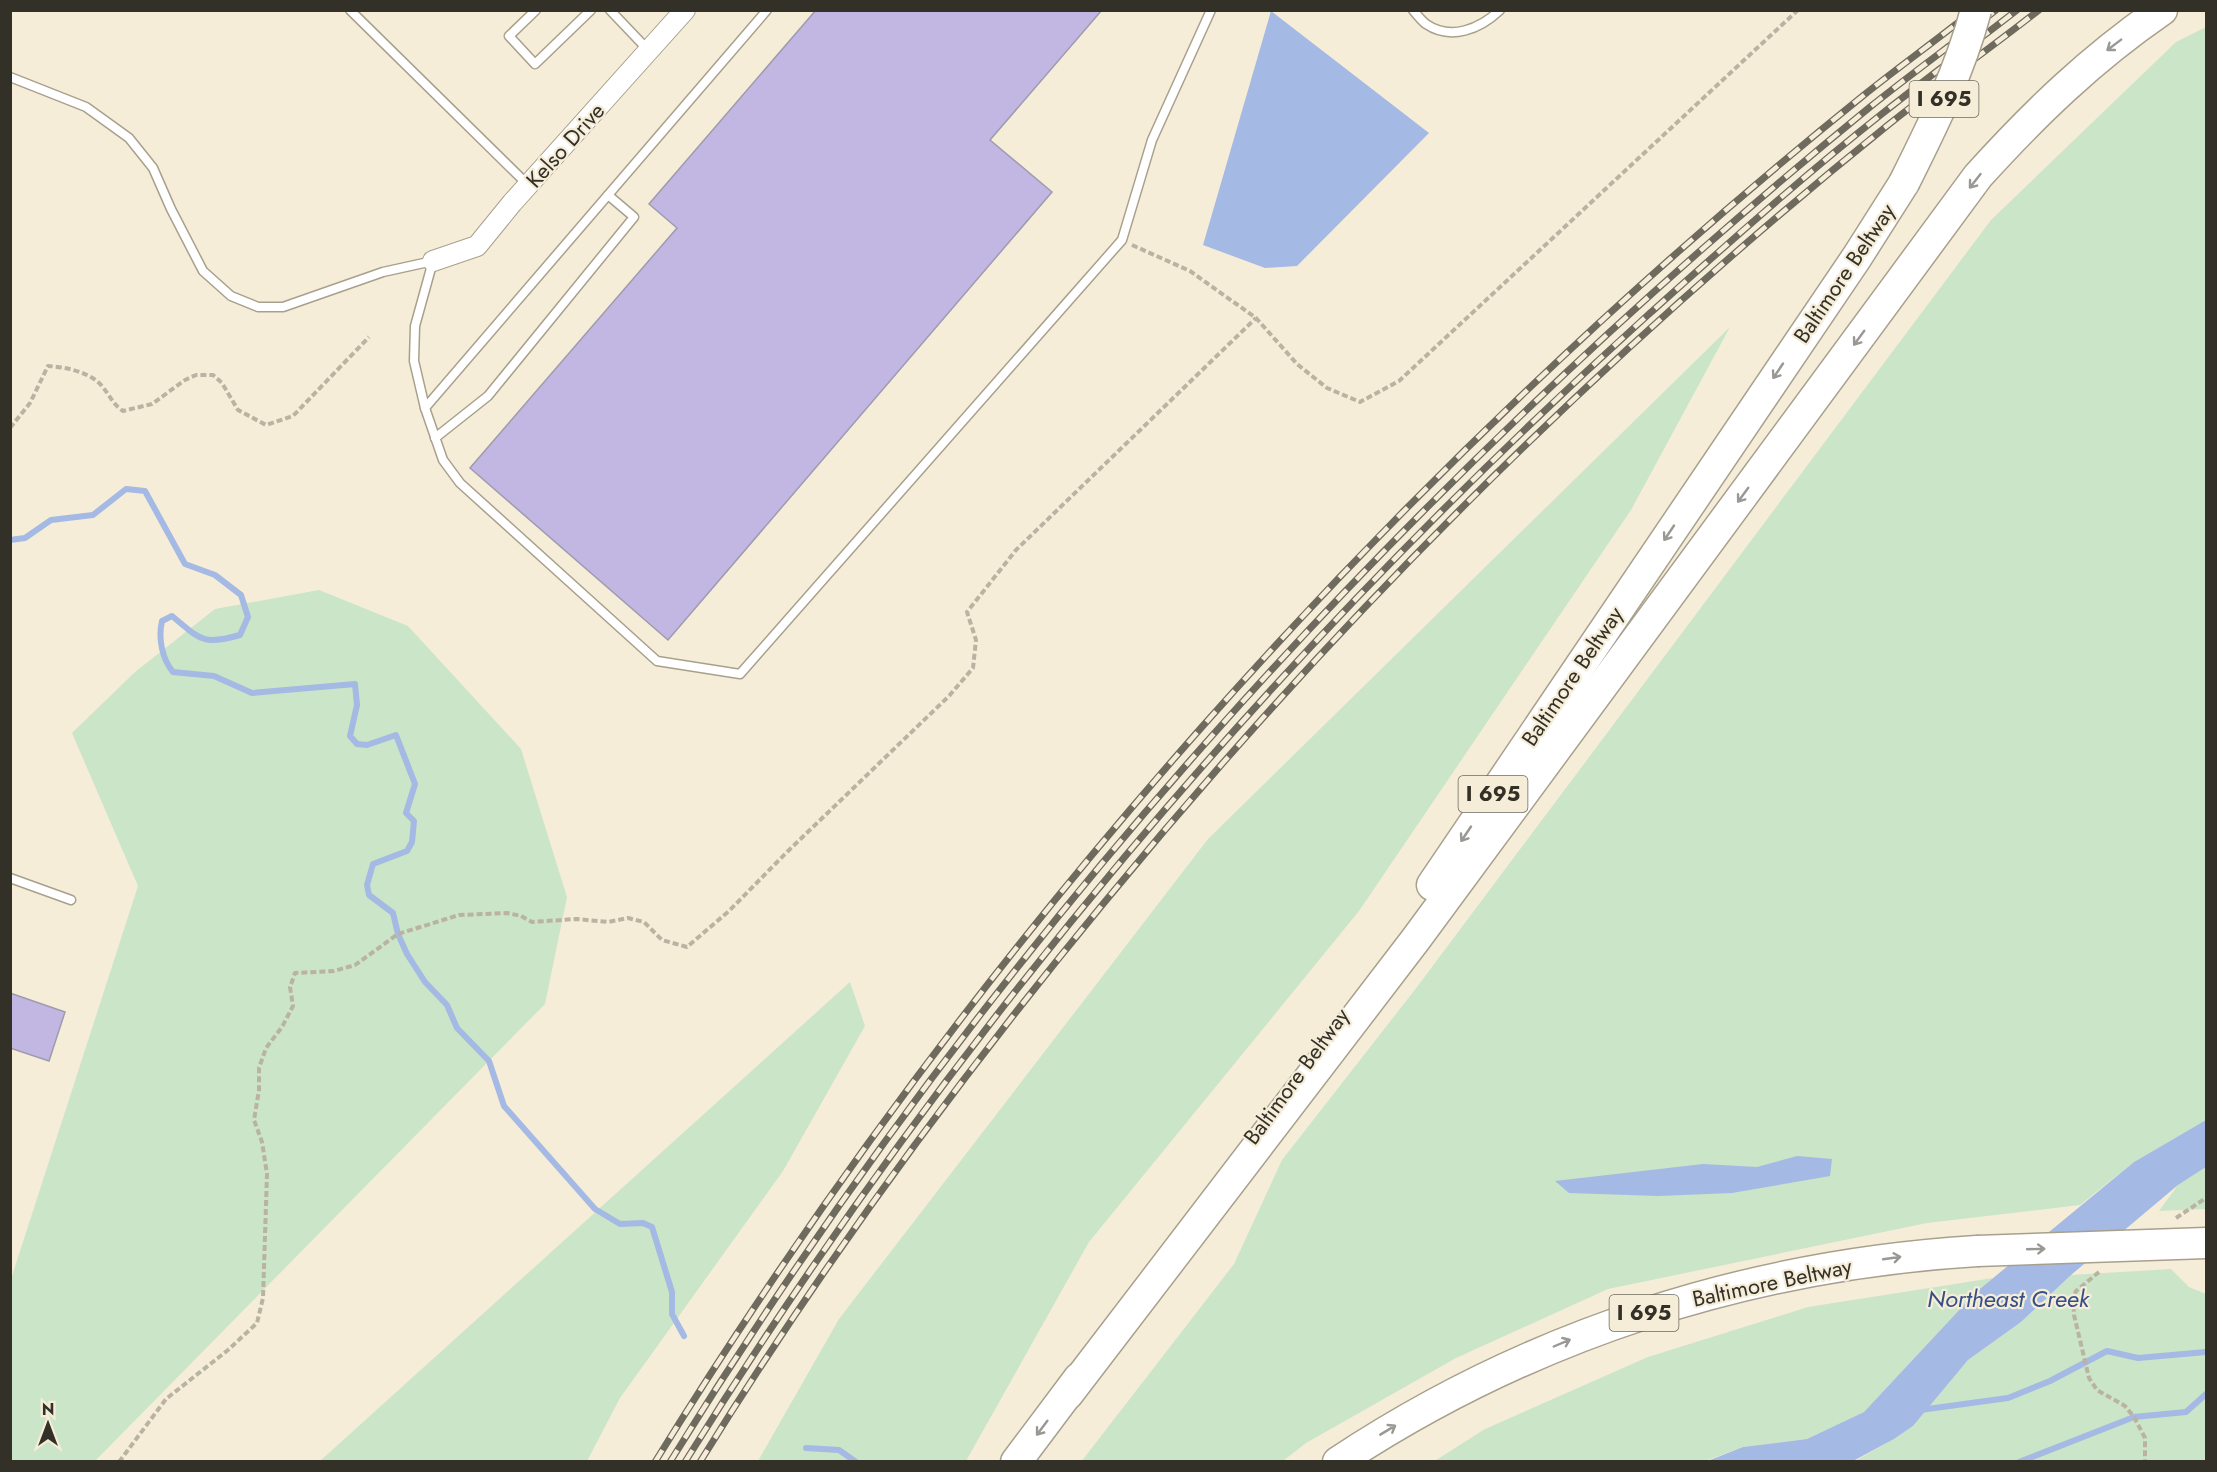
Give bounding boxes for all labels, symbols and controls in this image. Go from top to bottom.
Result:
one-way arrow [2107,39,2123,52]
road number: I 695 [1910,81,1978,117]
street label: Kelso Drive [518,95,612,195]
one-way arrow [1969,173,1982,189]
street label: Baltimore Beltway [1785,197,1903,349]
one-way arrow [1853,329,1865,345]
one-way arrow [1772,363,1784,379]
one-way arrow [1737,486,1750,502]
one-way arrow [1663,524,1675,541]
street label: Baltimore Beltway [1513,600,1631,752]
road number: I 695 [1458,776,1528,812]
one-way arrow [1460,826,1472,842]
street label: Baltimore Beltway [1235,1001,1357,1151]
one-way arrow [2025,1243,2045,1255]
street label: Baltimore Beltway [1689,1249,1855,1315]
one-way arrow [1882,1253,1902,1264]
water label: Northeast Creek [1927,1281,2091,1316]
road number: I 695 [1610,1295,1678,1331]
one-way arrow [1552,1337,1571,1348]
north arrow [18,1394,78,1454]
text: N [42,1398,54,1421]
one-way arrow [1036,1419,1049,1435]
one-way arrow [1379,1424,1396,1436]

